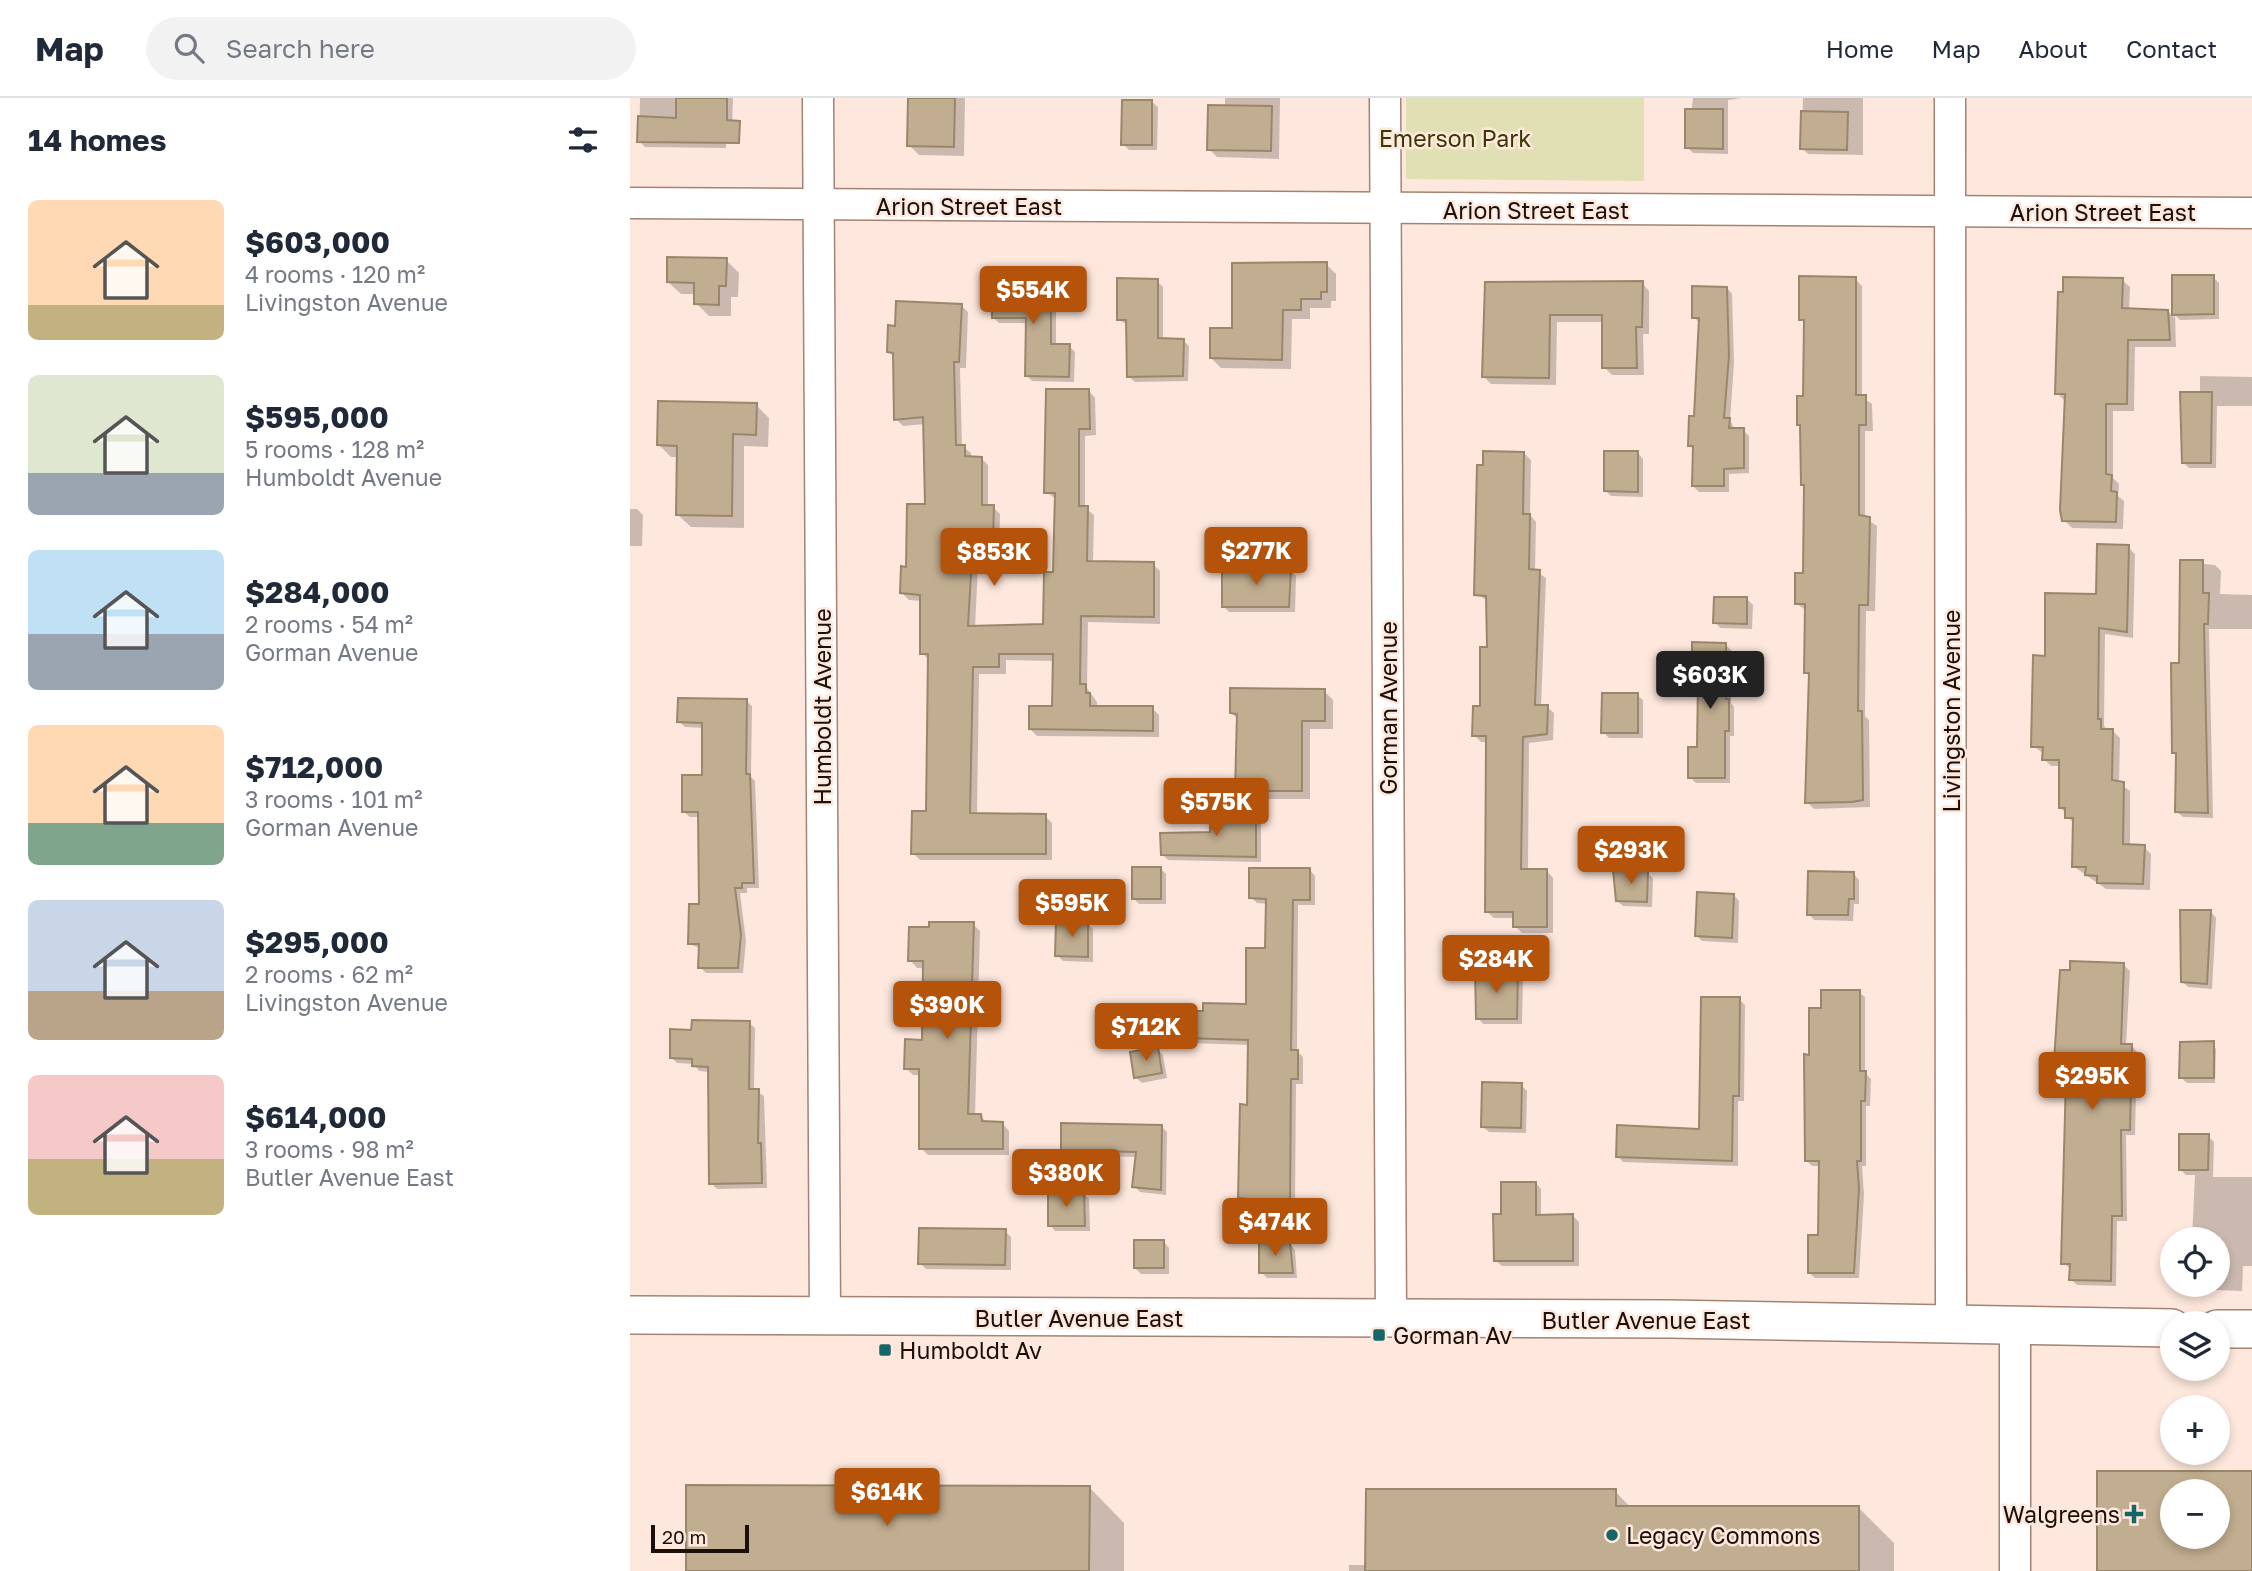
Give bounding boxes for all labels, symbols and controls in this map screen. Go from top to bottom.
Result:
search box [146,17,636,80]
text: Map [35,29,104,68]
icon: search [170,29,208,67]
text: Search here [226,33,375,64]
text: Home [1826,34,1894,63]
text: Map [1932,34,1981,63]
text: About [2019,34,2088,63]
text: Contact [2126,34,2217,63]
icon: filters [564,121,602,159]
text: 14 homes [28,122,167,158]
park label: Emerson Park [1379,124,1531,152]
street label: Arion Street East [876,192,1062,220]
street label: Arion Street East [1443,196,1629,224]
street label: Arion Street East [2010,198,2196,226]
text: $603,000 [245,224,390,260]
icon: home [84,228,168,312]
text: 4 rooms · 120 m² [245,260,425,288]
pin: $554K [984,266,1082,326]
text: $554K [996,275,1070,303]
text: Livingston Avenue [245,288,448,316]
text: $595,000 [245,399,389,435]
icon: home [84,403,168,487]
text: 5 rooms · 128 m² [245,435,424,463]
text: Humboldt Avenue [245,463,442,491]
pin: $853K [945,528,1043,588]
pin: $277K [1207,528,1305,587]
text: $277K [1220,536,1292,564]
text: $853K [957,537,1031,565]
text: $284,000 [245,574,389,610]
icon: home [84,578,168,662]
street label: Humboldt Avenue [808,608,836,806]
text: 2 rooms · 54 m² [245,610,413,638]
street label: Livingston Avenue [1937,610,1965,812]
street label: Gorman Avenue [1374,621,1402,795]
text: Gorman Avenue [245,638,418,666]
pin: $603K [1661,652,1759,711]
text: $603K [1672,660,1748,688]
text: $712,000 [245,749,383,785]
icon: home [84,753,168,837]
pin: $575K [1167,778,1265,838]
text: 3 rooms · 101 m² [245,785,422,813]
text: $575K [1180,787,1252,815]
text: Gorman Avenue [245,813,418,841]
pin: $293K [1582,826,1680,886]
text: $293K [1594,835,1668,863]
pin: $595K [1023,880,1121,939]
text: $595K [1035,888,1109,916]
text: $295,000 [245,924,389,960]
icon: home [84,928,168,1012]
pin: $284K [1447,936,1545,995]
text: $284K [1458,944,1534,972]
text: 2 rooms · 62 m² [245,960,413,988]
pin: $390K [898,982,996,1041]
text: Livingston Avenue [245,988,448,1016]
text: $390K [909,990,985,1018]
pin: $712K [1097,1004,1195,1063]
text: $712K [1111,1012,1181,1040]
pin: $295K [2043,1052,2141,1112]
text: $295K [2055,1061,2129,1089]
text: $614,000 [245,1099,386,1135]
icon: home [84,1103,168,1187]
text: 3 rooms · 98 m² [245,1135,414,1163]
pin: $380K [1017,1150,1115,1209]
text: $380K [1028,1158,1104,1186]
text: Butler Avenue East [245,1163,454,1191]
pin: $474K [1226,1198,1324,1258]
text: $474K [1238,1207,1312,1235]
map controls [2160,1227,2230,1549]
button: locate [2160,1227,2230,1297]
street label: Butler Avenue East [975,1304,1183,1332]
street label: Butler Avenue East [1542,1306,1750,1334]
button: layers [2160,1311,2230,1381]
place label: Gorman Av [1393,1321,1512,1349]
marker: Gorman Av [1371,1327,1387,1343]
place label: Humboldt Av [899,1336,1042,1364]
marker: Humboldt Av [877,1342,893,1358]
button: + [2160,1395,2230,1465]
pin: $614K [838,1468,936,1528]
text: $614K [851,1477,923,1505]
button: − [2160,1479,2230,1549]
place label: Walgreens [2003,1500,2120,1528]
marker: Walgreens [2126,1506,2142,1522]
place label: Legacy Commons [1626,1521,1820,1549]
scale bar [651,1522,749,1554]
text: 20 m [662,1525,706,1548]
marker: Legacy Commons [1604,1527,1620,1543]

